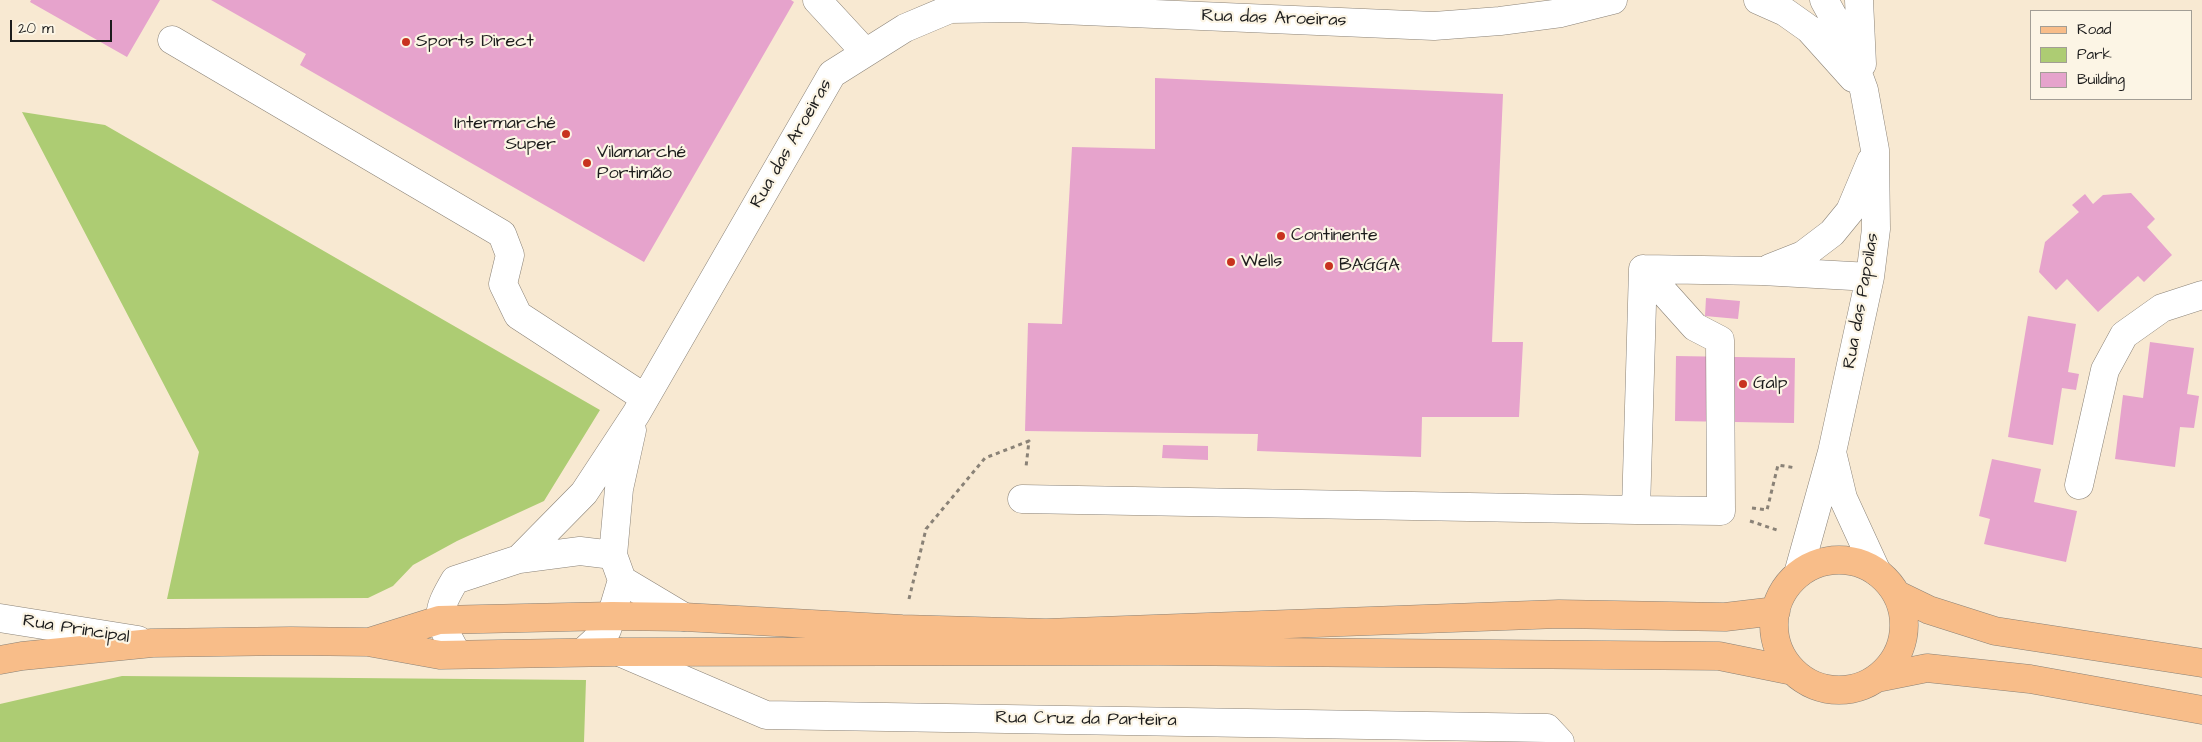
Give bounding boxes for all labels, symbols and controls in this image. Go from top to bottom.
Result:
street label: Rua das Aroeiras [1201,6,1347,32]
scale bar [12,10,115,42]
legend [2030,10,2192,100]
text: 20 m [18,18,54,39]
text: Road [2077,19,2111,40]
place label: Sports Direct [416,31,534,53]
marker: Sports Direct [400,36,412,48]
text: Park [2077,44,2112,65]
text: Building [2077,69,2125,90]
street label: Rua das Aroeiras [746,76,838,212]
place label: Intermarché Super [454,113,556,156]
marker: Intermarché Super [560,128,572,140]
place label: Vilamarché Portimão [597,142,686,184]
marker: Vilamarché Portimão [581,157,593,169]
place label: Continente [1291,225,1378,247]
marker: Continente [1275,230,1287,242]
street label: Rua das Papoilas [1839,231,1885,371]
place label: Wells [1241,251,1282,273]
place label: BAGGA [1339,255,1400,277]
marker: Wells [1225,256,1237,268]
marker: BAGGA [1323,260,1335,272]
place label: Galp [1753,373,1787,395]
marker: Galp [1737,378,1749,390]
street label: Rua Principal [21,611,131,649]
street label: Rua Cruz da Parteira [995,708,1177,732]

